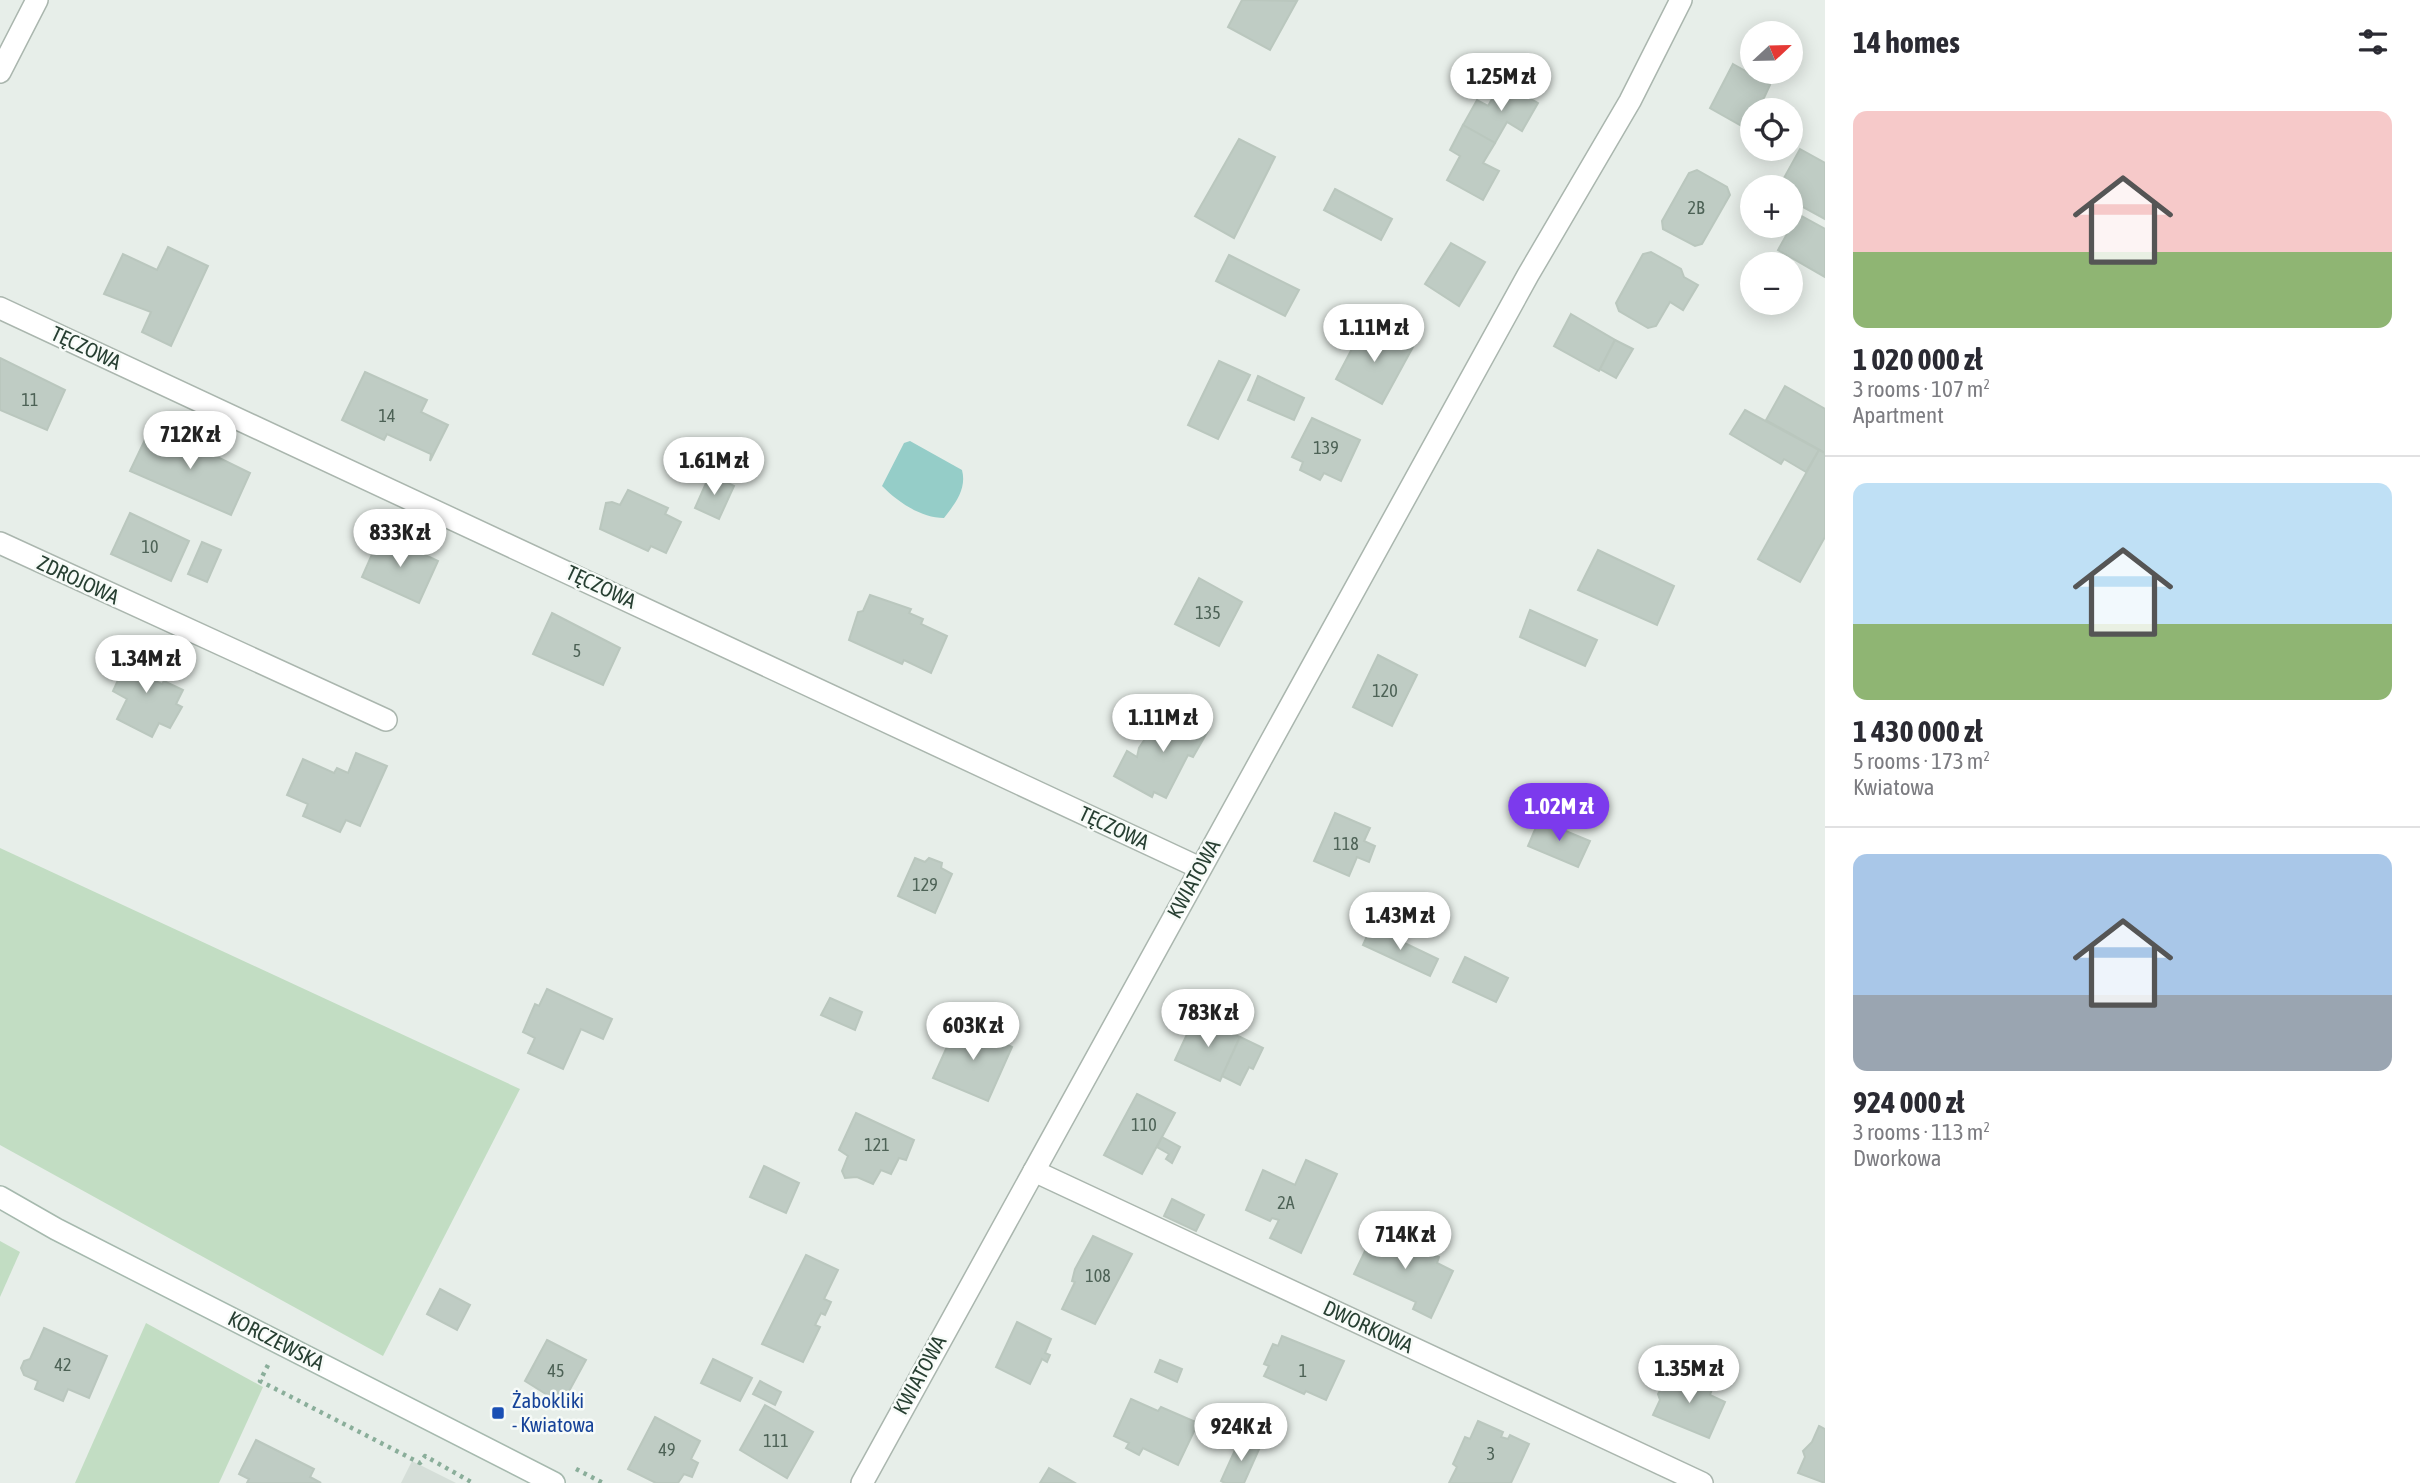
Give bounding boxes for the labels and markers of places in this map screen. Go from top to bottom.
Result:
pin: 1.25M zł [1429,54,1573,113]
pin: 1.11M zł [1302,304,1446,364]
pin: 712K zł [125,412,255,471]
pin: 1.61M zł [642,438,786,497]
pin: 833K zł [335,510,465,569]
pin: 1.34M zł [74,636,218,695]
pin: 1.11M zł [1091,694,1235,754]
pin: 1.02M zł [1487,784,1631,843]
pin: 1.43M zł [1328,892,1472,952]
pin: 783K zł [1143,990,1273,1049]
pin: 603K zł [908,1002,1038,1062]
pin: 714K zł [1340,1212,1470,1271]
pin: 1.35M zł [1617,1346,1761,1405]
place label: Żabokliki - Kwiatowa [512,1388,595,1436]
pin: 924K zł [1176,1404,1306,1463]
marker: Żabokliki - Kwiatowa [490,1405,506,1421]

